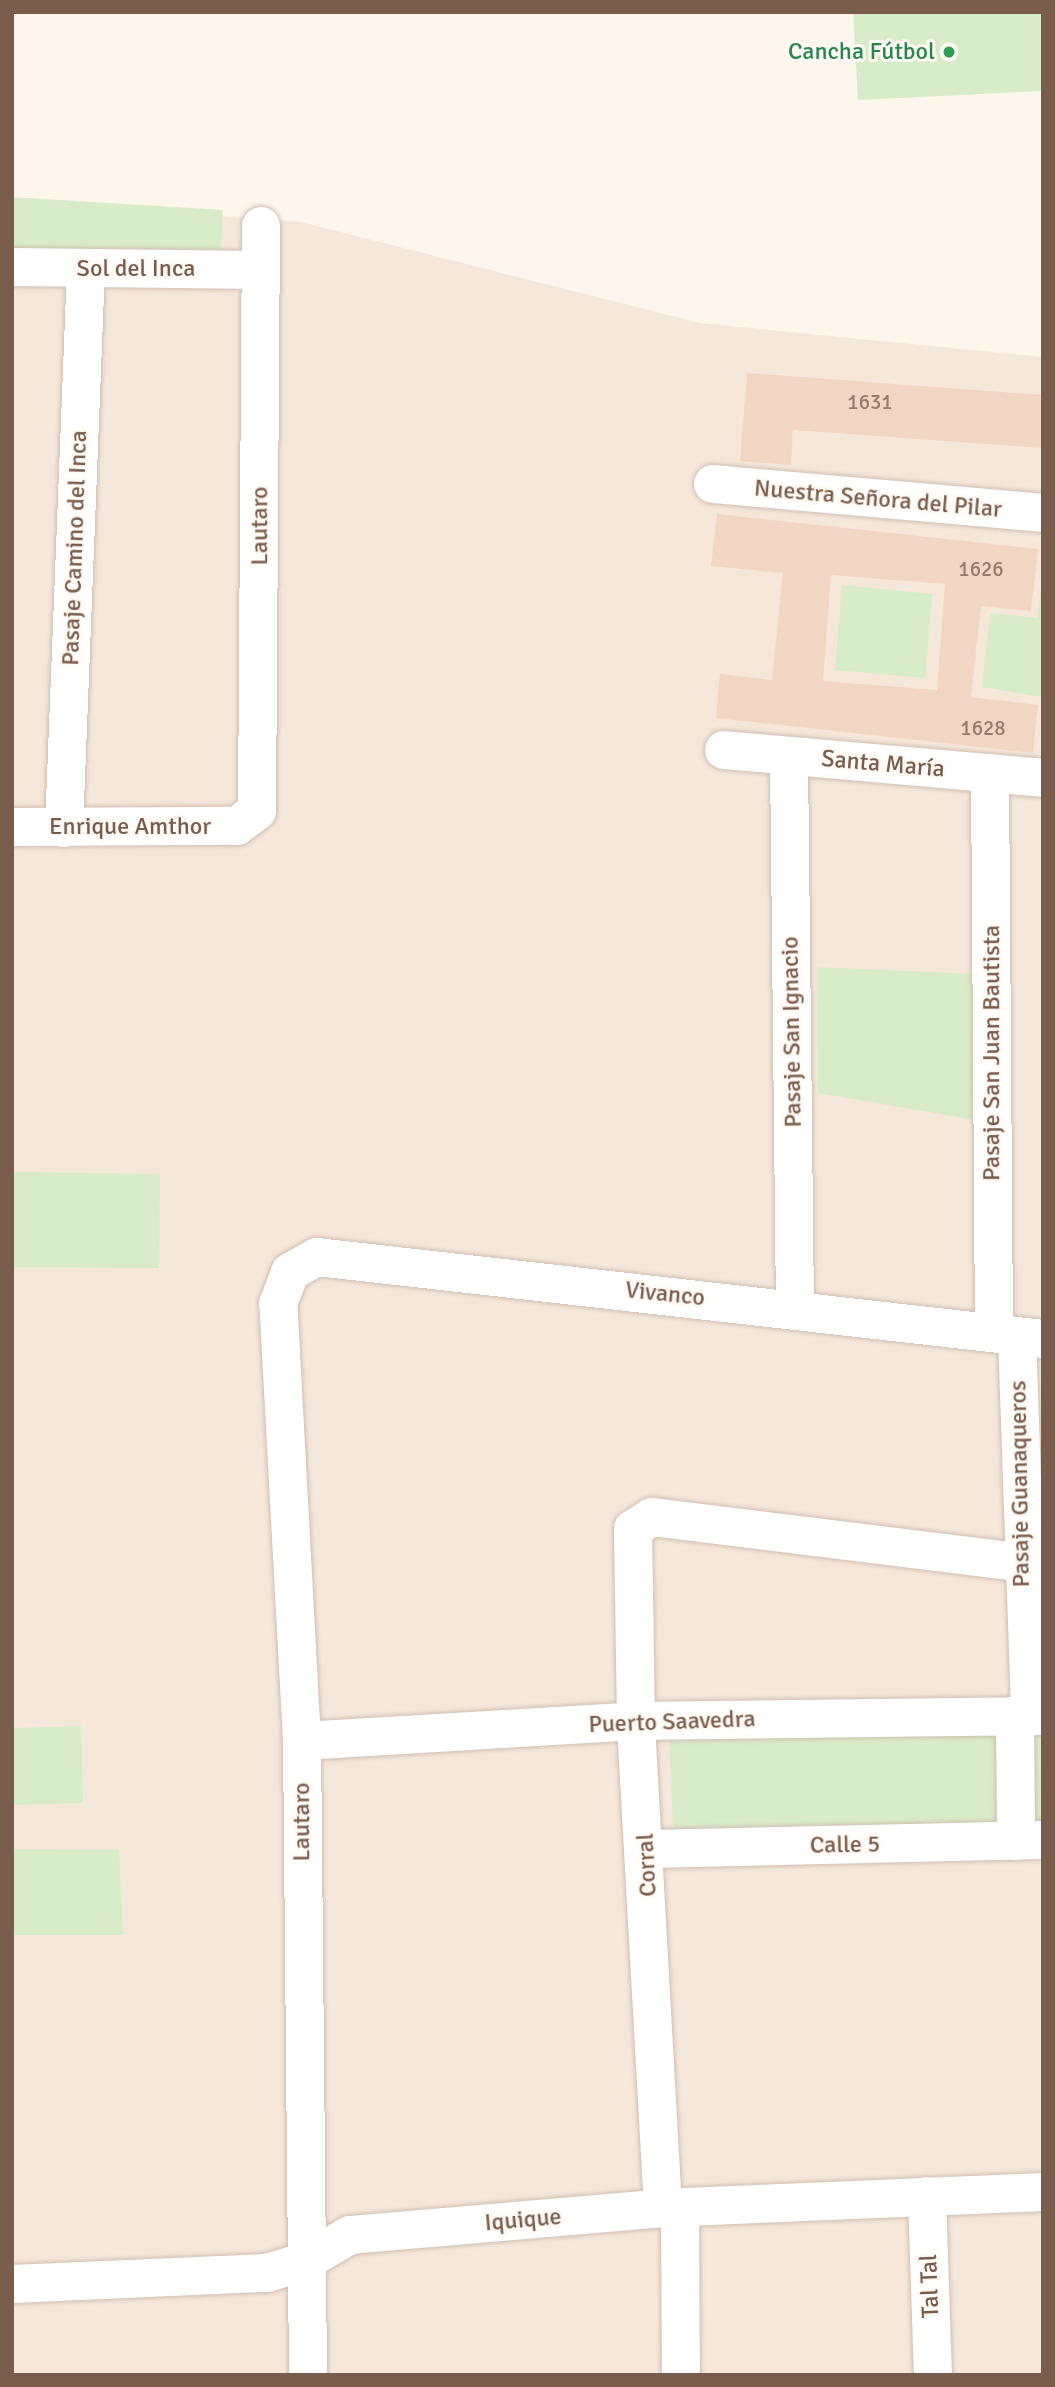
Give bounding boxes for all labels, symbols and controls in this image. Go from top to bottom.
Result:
place label: Cancha Fútbol [788,38,935,66]
marker: Cancha Fútbol [941,44,957,60]
street label: Sol del Inca [77,255,195,283]
house number: 1631 [847,389,893,415]
street label: Pasaje Camino del Inca [56,430,94,666]
street label: Nuestra Señora del Pilar [753,474,1003,524]
street label: Lautaro [246,486,274,566]
house number: 1626 [958,556,1004,582]
house number: 1628 [960,715,1006,741]
street label: Santa María [820,744,946,784]
street label: Enrique Amthor [49,813,211,841]
street label: Pasaje San Juan Bautista [978,925,1006,1181]
street label: Pasaje San Ignacio [776,936,808,1128]
street label: Vivanco [624,1276,706,1312]
street label: Pasaje Guanaqueros [1004,1380,1036,1588]
street label: Puerto Saavedra [588,1705,756,1739]
street label: Lautaro [288,1782,316,1862]
street label: Calle 5 [810,1830,880,1860]
street label: Corral [631,1833,663,1897]
street label: Iquique [483,2202,563,2238]
street label: Tal Tal [914,2254,946,2318]

